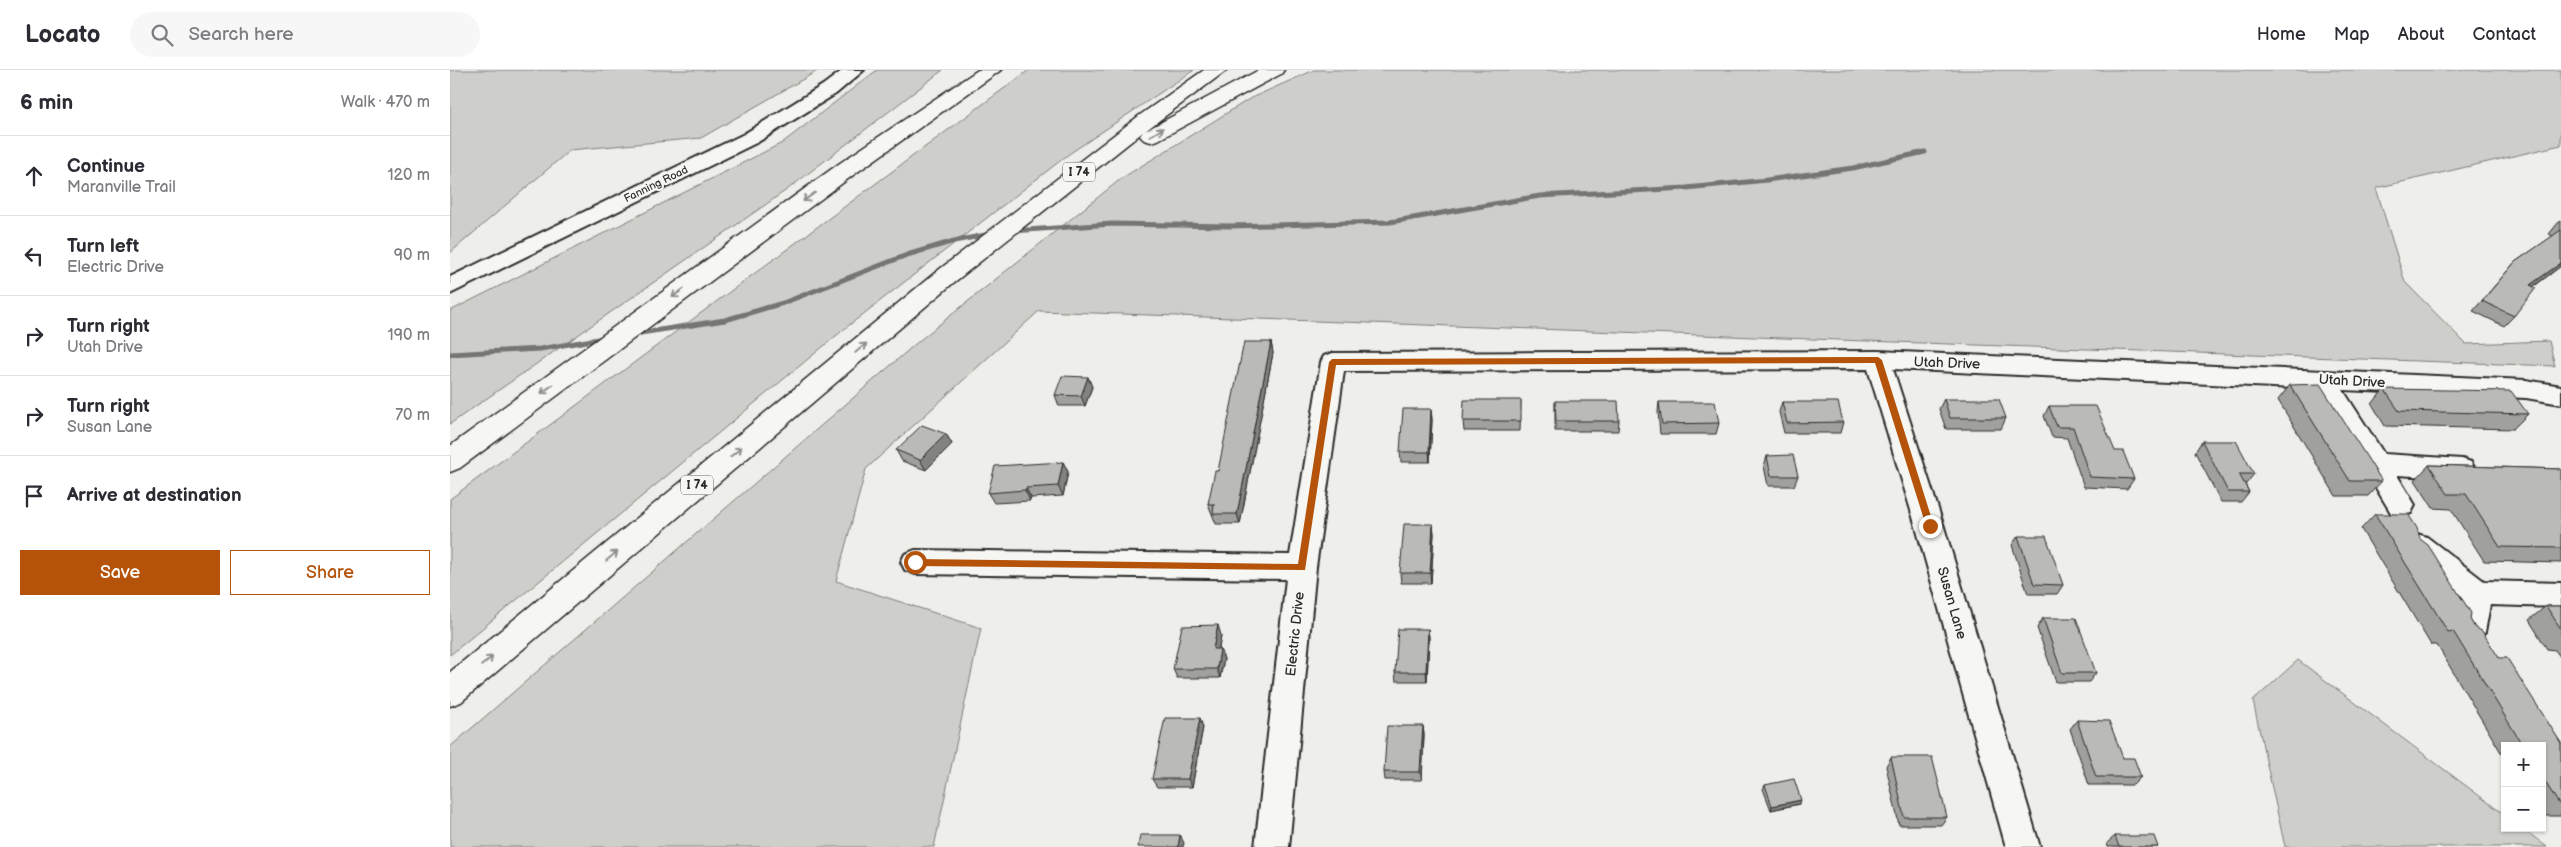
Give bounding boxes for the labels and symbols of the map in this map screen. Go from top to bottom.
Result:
one-way arrow [1150,127,1165,137]
road number: I 74 [1063,162,1095,181]
street label: Fanning Road [622,163,690,205]
one-way arrow [802,192,816,202]
one-way arrow [671,288,685,298]
one-way arrow [854,342,867,353]
street label: Utah Drive [1913,353,1981,373]
street label: Utah Drive [2318,371,2386,391]
one-way arrow [541,384,554,395]
one-way arrow [730,446,743,458]
road number: I 74 [681,476,713,494]
route end [1919,515,1942,538]
one-way arrow [605,551,618,562]
route start [904,551,927,574]
street label: Susan Lane [1934,565,1970,641]
street label: Electric Drive [1282,591,1308,677]
one-way arrow [481,655,494,666]

